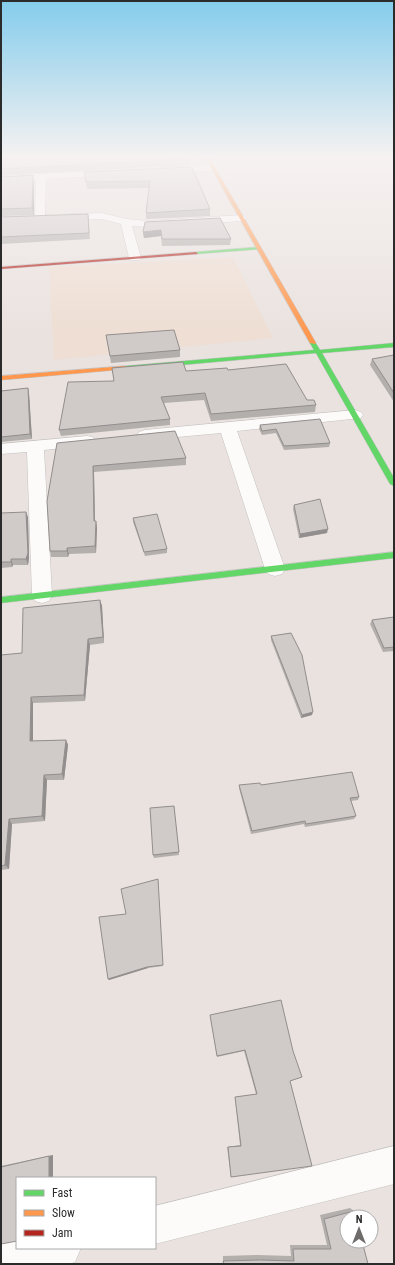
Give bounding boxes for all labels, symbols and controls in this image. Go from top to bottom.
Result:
legend [16,1177,156,1249]
text: Fast [52,1186,73,1200]
text: Slow [52,1206,75,1220]
north arrow [339,1209,379,1249]
text: N [356,1213,363,1226]
text: Jam [52,1226,73,1240]

